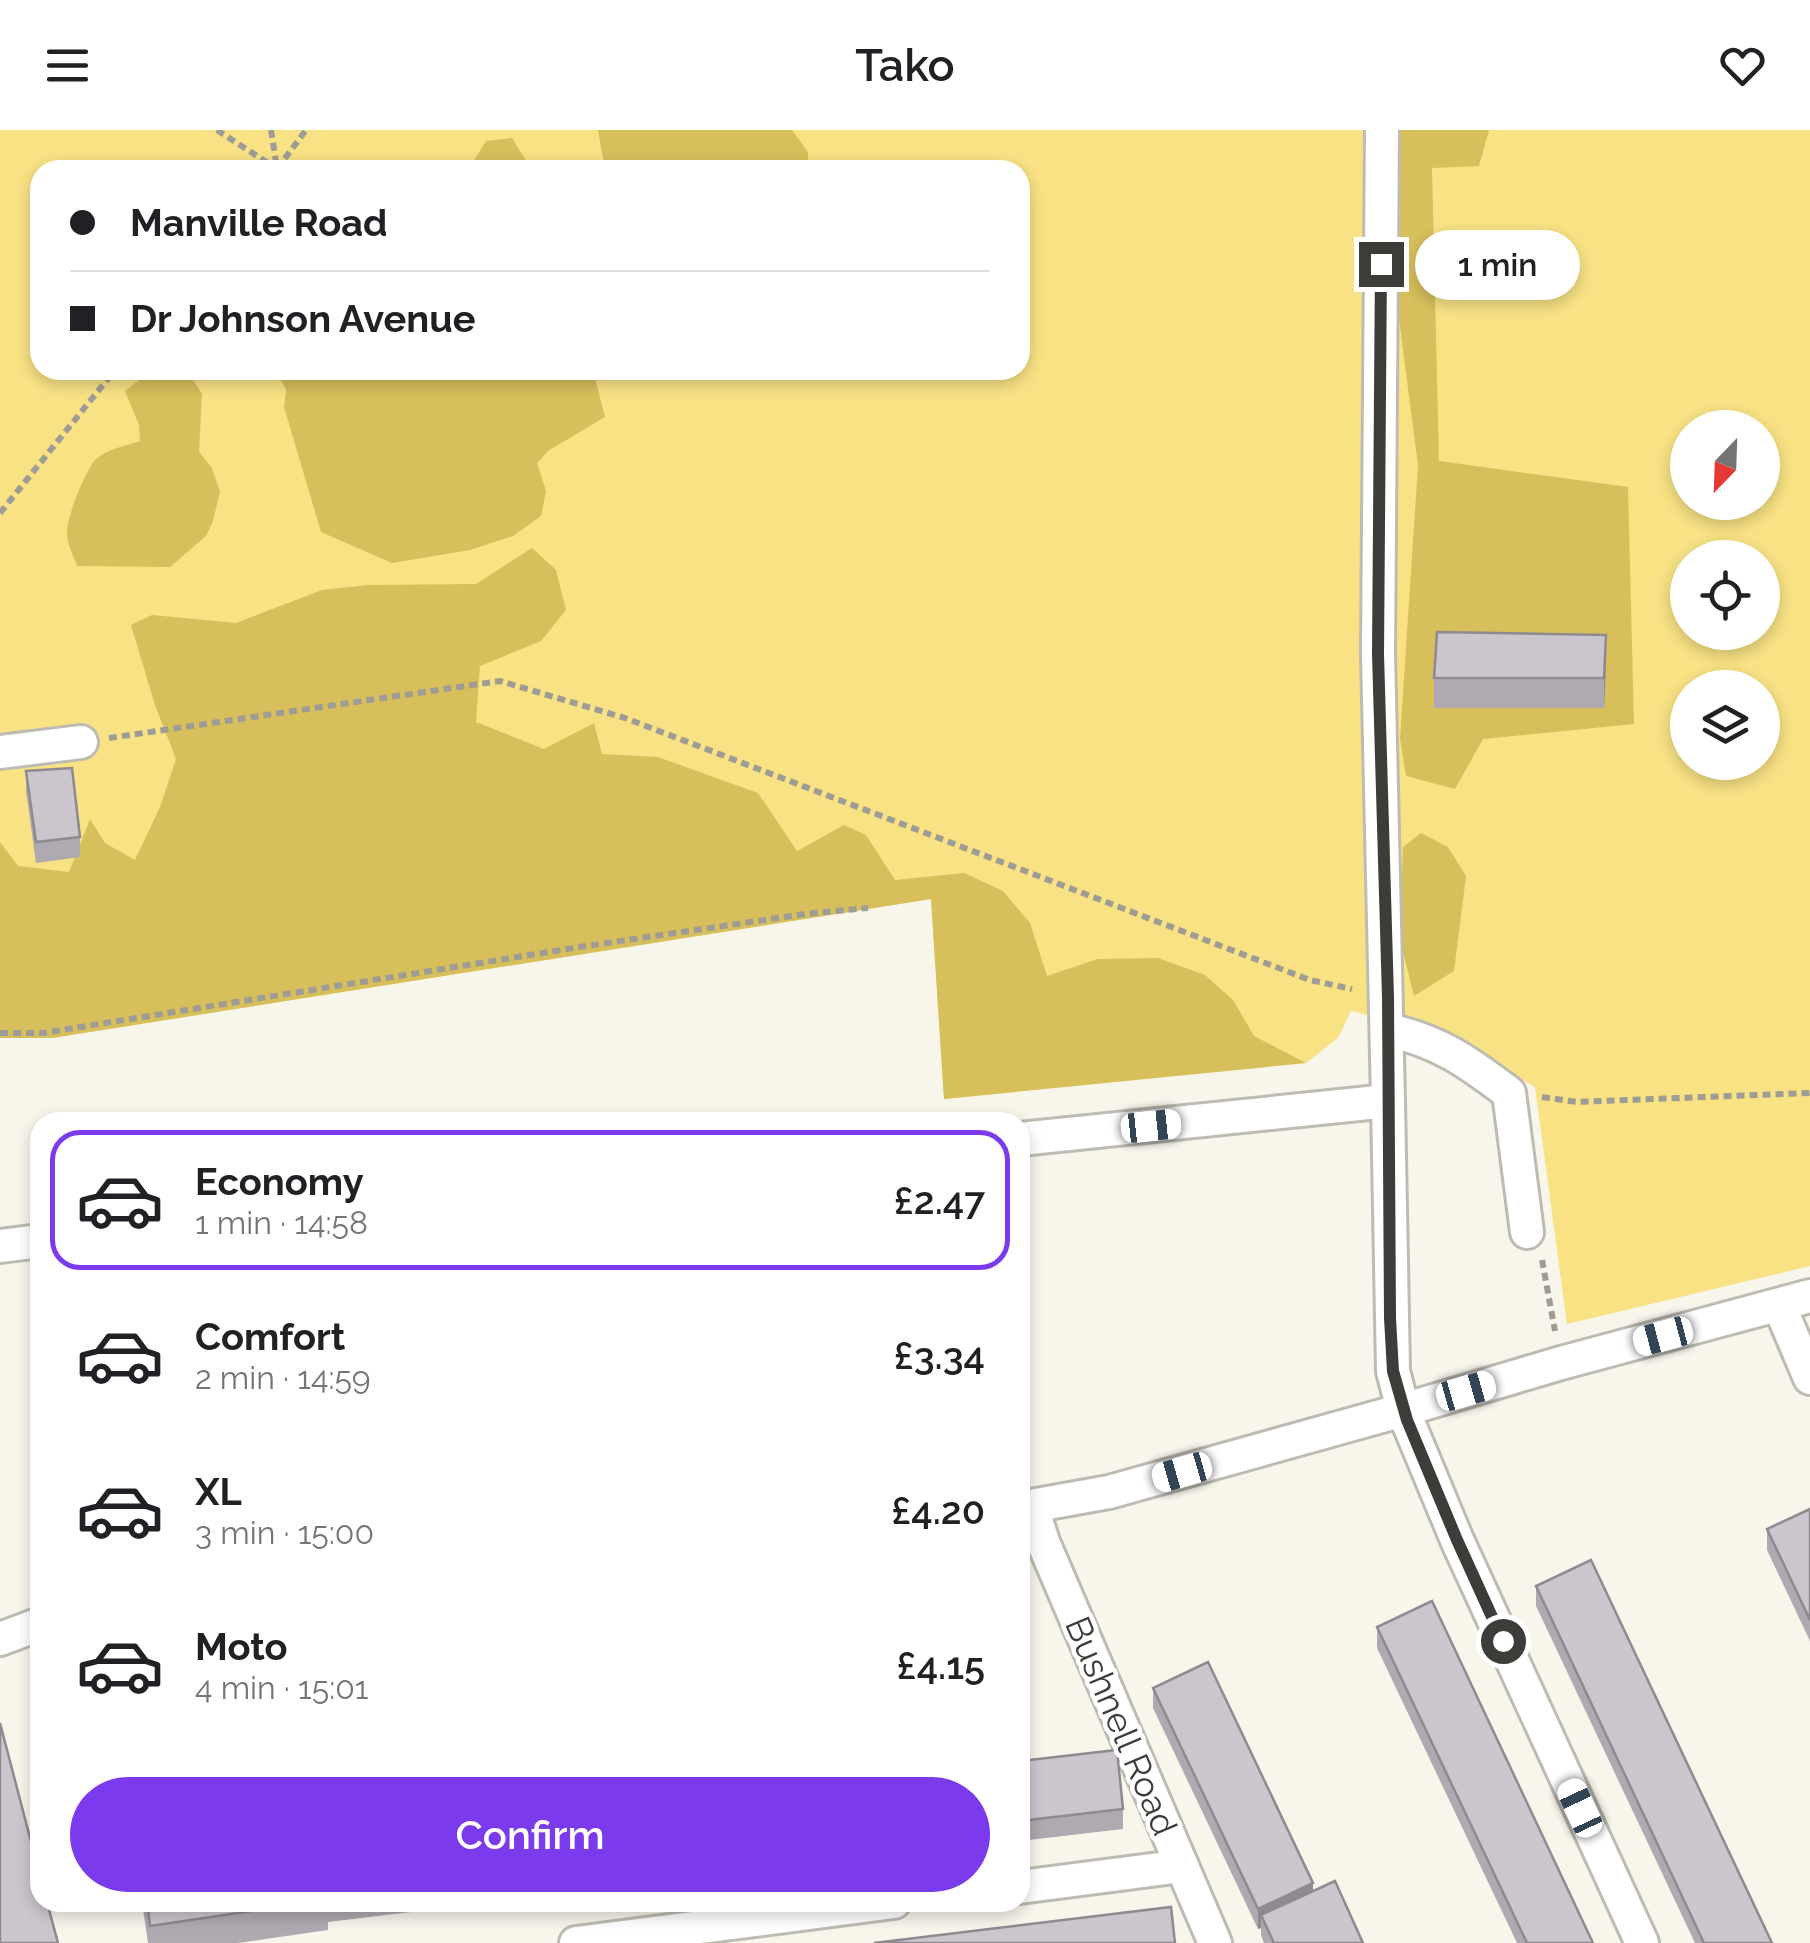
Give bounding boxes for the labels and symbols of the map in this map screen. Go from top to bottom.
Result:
callout: 1 min [1416,229,1581,299]
route end [1359,242,1404,287]
north arrow [1670,410,1780,520]
car [1120,1108,1182,1144]
car [1630,1314,1696,1358]
car [1433,1368,1499,1414]
car [1149,1449,1215,1495]
street label: Bushnell Road [1057,1610,1186,1841]
route start [1481,1619,1526,1664]
car [1554,1774,1606,1842]

